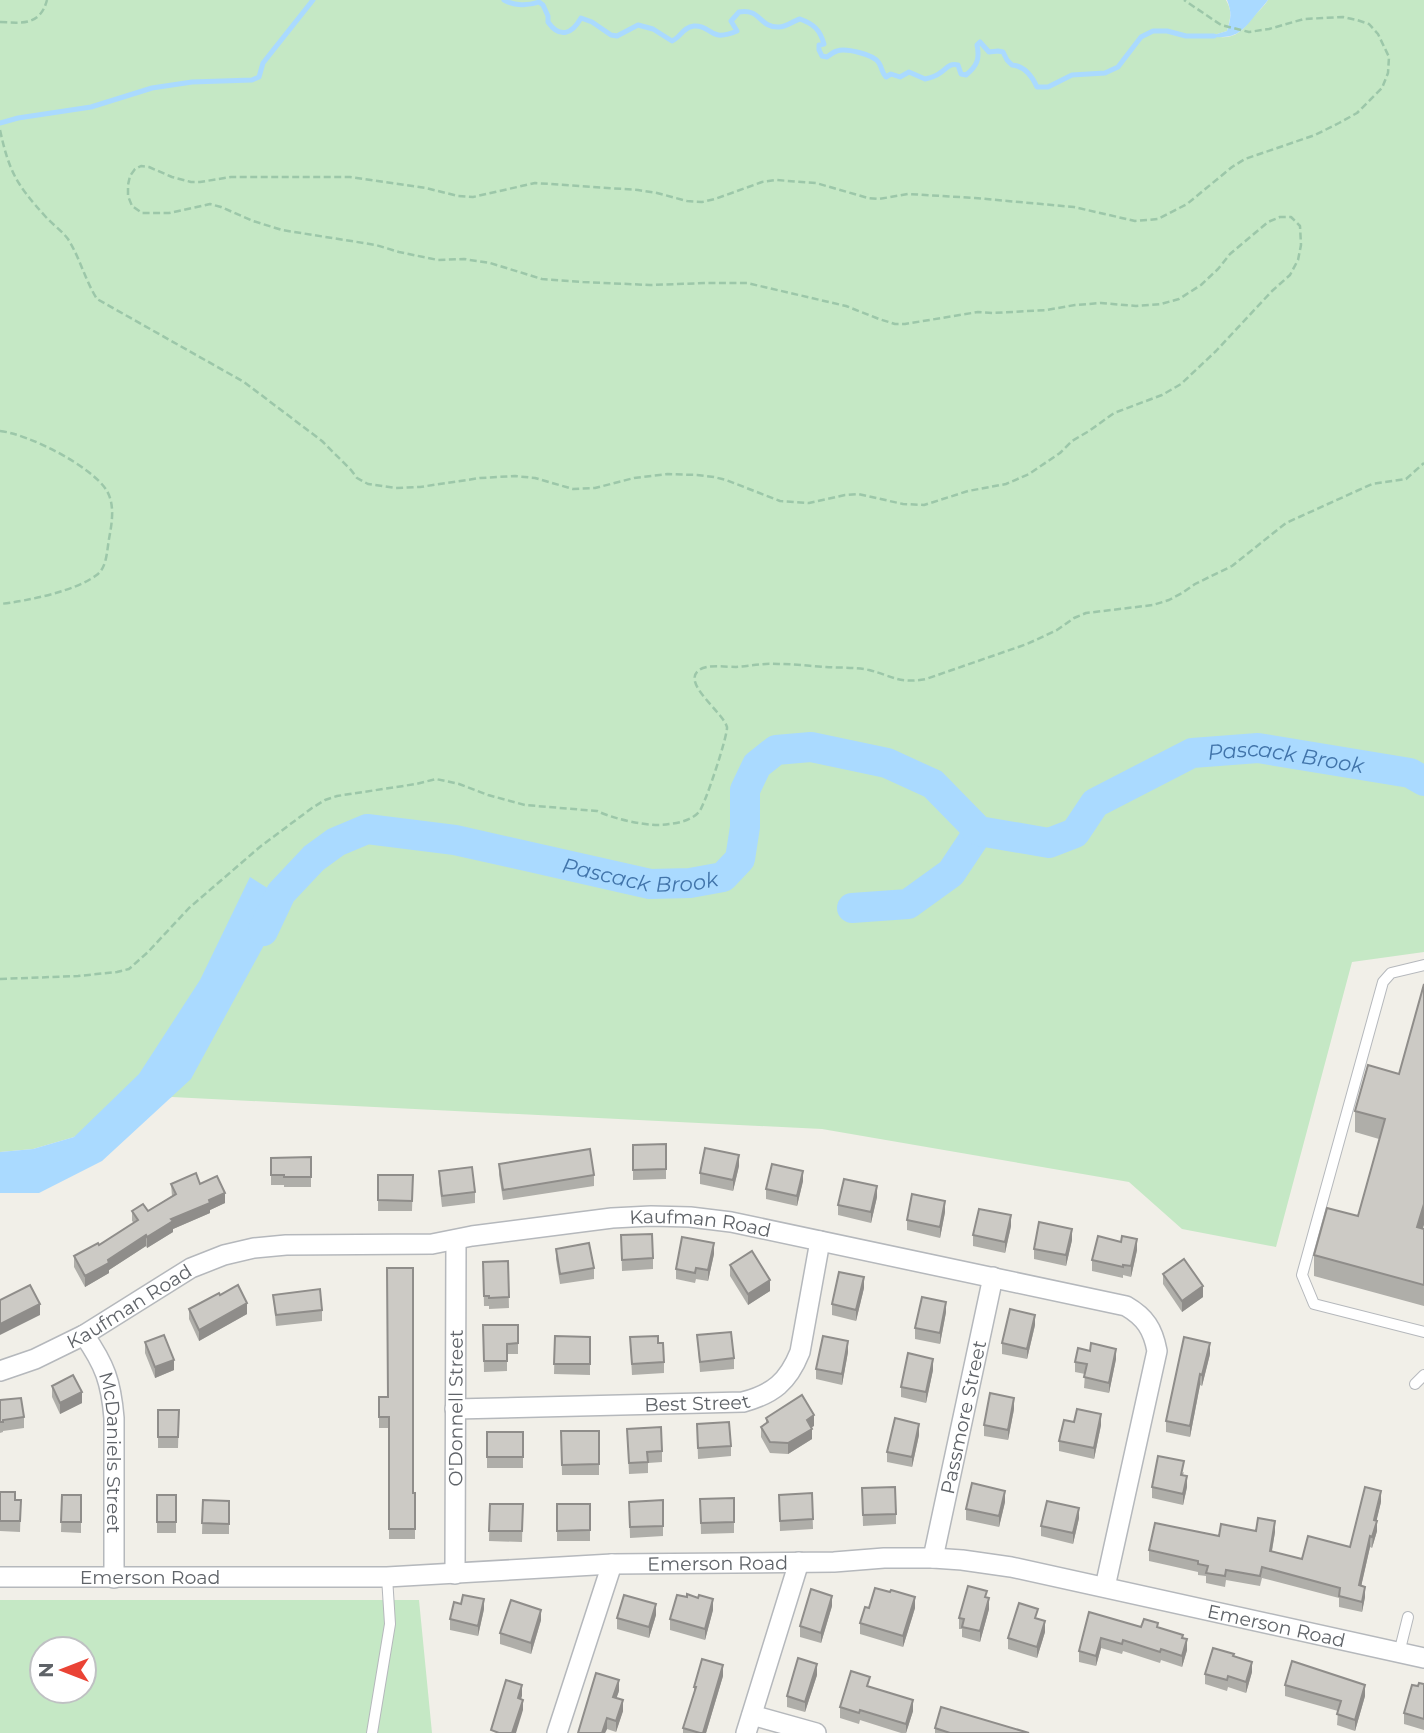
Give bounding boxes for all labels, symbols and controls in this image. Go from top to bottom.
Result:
water label: Pascack Brook [1207,735,1367,778]
water label: Pascack Brook [560,852,722,897]
street label: Kaufman Road [629,1204,773,1242]
street label: Kaufman Road [63,1259,196,1353]
street label: O'Donnell Street [444,1329,467,1487]
street label: Passmore Street [935,1338,991,1496]
street label: McDaniels Street [94,1369,126,1534]
street label: Best Street [644,1389,753,1416]
street label: Emerson Road [647,1551,788,1575]
street label: Emerson Road [80,1566,220,1589]
street label: Emerson Road [1205,1599,1348,1652]
north arrow [28,1635,98,1705]
text: N [35,1662,58,1678]

